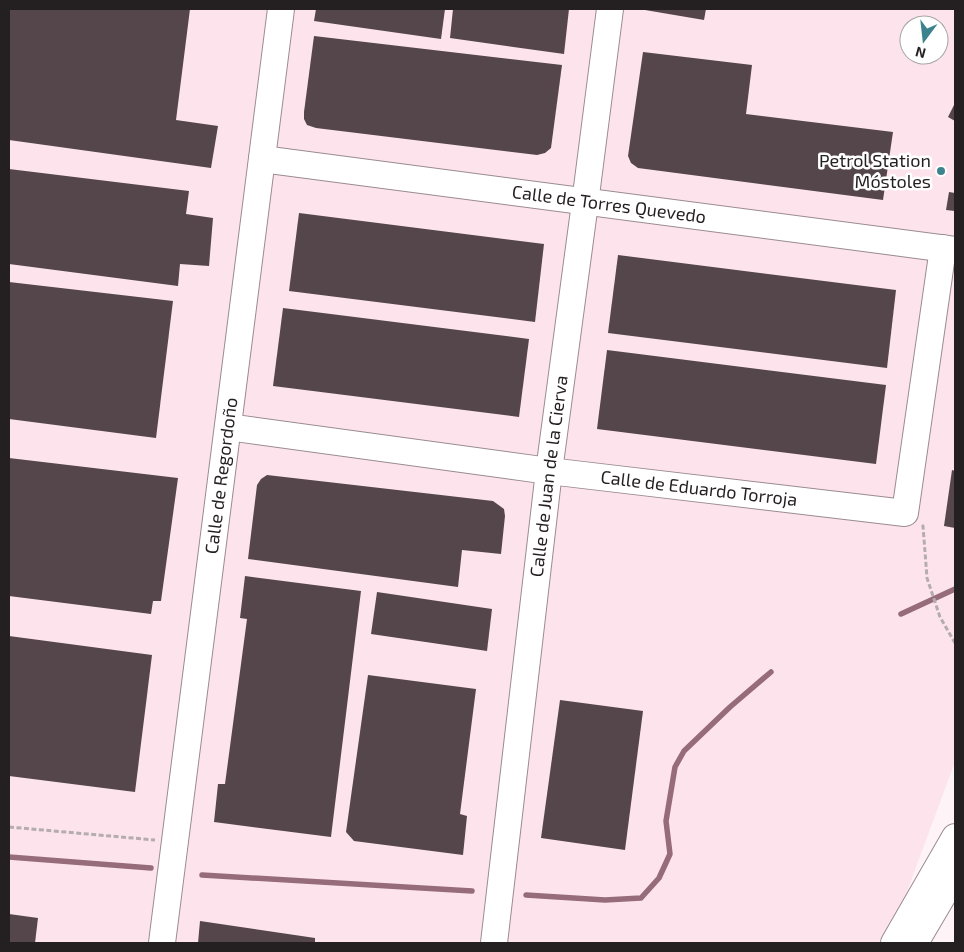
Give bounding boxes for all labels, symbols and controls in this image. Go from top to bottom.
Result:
north arrow [899,15,949,65]
text: N [913,44,928,63]
place label: Petrol Station Móstoles [819,149,931,192]
marker: Petrol Station Móstoles [935,165,947,177]
street label: Calle de Torres Quevedo [511,180,708,227]
street label: Calle de Juan de la Cierva [525,374,572,578]
street label: Calle de Regordoño [200,396,241,555]
street label: Calle de Eduardo Torroja [600,465,799,510]

